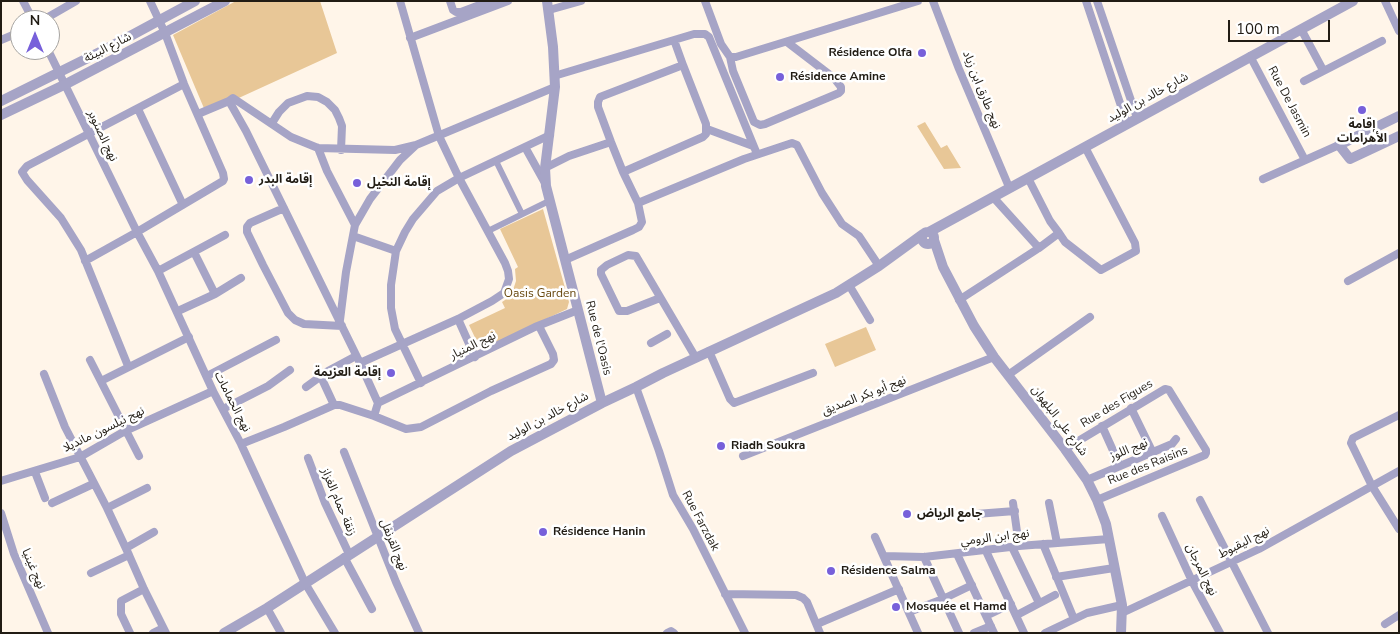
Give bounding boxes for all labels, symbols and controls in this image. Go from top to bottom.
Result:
north arrow [10,10,60,60]
scale bar [1230,10,1332,42]
text: N [30,11,40,30]
text: 100 m [1236,19,1280,39]
street label: شارع البيئة [82,30,134,66]
place label: Résidence Olfa [828,46,912,60]
marker: Résidence Olfa [916,47,928,59]
street label: نهج طارق ابن زياد [959,49,1003,131]
street label: Rue De Jasmin [1264,64,1314,140]
place label: Résidence Amine [790,70,886,84]
street label: شارع خالد بن الوليد [1105,70,1191,126]
marker: Résidence Amine [774,71,786,83]
marker: إقامة الأهرامات [1356,104,1368,116]
street label: نهج الصنوبر [84,108,120,164]
place label: إقامة الأهرامات [1337,118,1387,146]
place label: إقامة البدر [259,173,312,187]
marker: إقامة البدر [243,174,255,186]
place label: إقامة النخيل [367,176,431,190]
marker: إقامة النخيل [351,177,363,189]
park label: Oasis Garden [504,287,576,301]
street label: Rue de l'Oasis [582,299,614,377]
street label: نهج المنيار [448,329,498,363]
place label: إقامة العزيمة [314,366,381,380]
marker: إقامة العزيمة [385,367,397,379]
street label: نهج الحمامات [211,369,253,435]
street label: نهج أبو بكر الصديق [820,373,908,419]
street label: Rue des Figues [1078,377,1156,431]
street label: شارع علي البلهوان [1028,383,1090,459]
street label: شارع خالد بن الوليد [505,389,591,445]
street label: نهج نيلسون مانديلا [61,404,147,456]
street label: نهج اللوز [1108,436,1150,464]
place label: Riadh Soukra [731,439,805,453]
marker: Riadh Soukra [715,440,727,452]
street label: Rue des Raisins [1106,443,1190,489]
street label: زنقة حمام الغزاز [317,466,359,538]
street label: Rue Farzdak [678,488,722,554]
place label: جامع الرياض [917,507,982,521]
marker: جامع الرياض [901,508,913,520]
street label: نهج القرنفل [376,517,410,573]
street label: نهج اليقبوط [1216,524,1272,562]
place label: Résidence Hanin [553,525,645,539]
marker: Résidence Hanin [537,526,549,538]
street label: نهج ابن الرومي [960,527,1030,549]
street label: نهج المرجان [1182,542,1220,598]
street label: نهج غينيا [18,546,48,592]
place label: Résidence Salma [841,564,936,578]
marker: Résidence Salma [825,565,837,577]
place label: Mosquée el Hamd [906,600,1007,614]
marker: Mosquée el Hamd [890,601,902,613]

